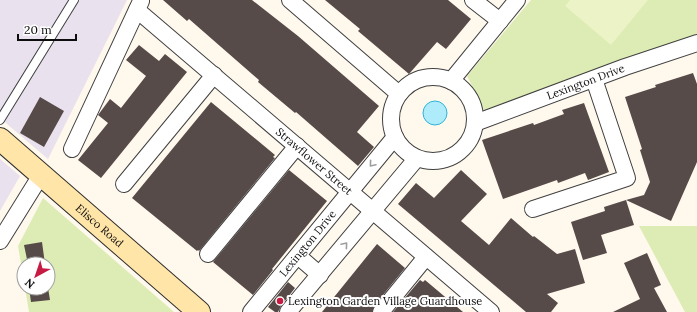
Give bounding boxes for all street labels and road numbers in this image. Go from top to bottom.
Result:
street label: Lexington Drive [545,61,626,103]
street label: Strawflower Street [273,125,356,198]
street label: Elisco Road [73,201,127,250]
street label: Lexington Drive [276,207,339,279]

